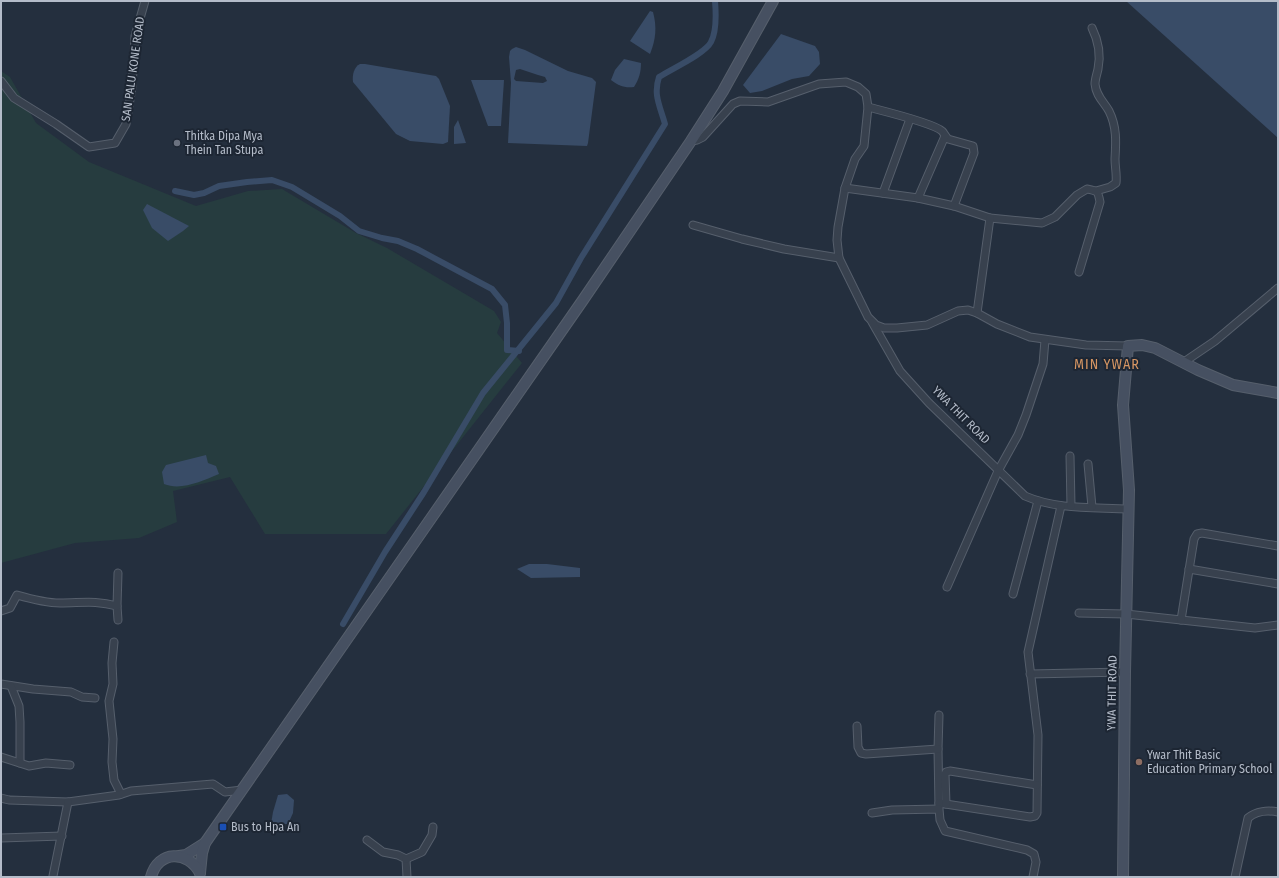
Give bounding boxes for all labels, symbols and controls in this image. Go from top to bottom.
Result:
street label: SAN PALU KONE ROAD [119,16,147,122]
place label: Thitka Dipa Mya Thein Tan Stupa [185,129,263,157]
marker: Thitka Dipa Mya Thein Tan Stupa [172,138,182,148]
district label: MIN YWAR [1074,356,1140,373]
street label: YWA THIT ROAD [929,383,993,447]
street label: YWA THIT ROAD [1104,655,1120,731]
place label: Ywar Thit Basic Education Primary School [1147,748,1272,776]
marker: Ywar Thit Basic Education Primary School [1134,757,1144,767]
place label: Bus to Hpa An [231,820,300,834]
marker: Bus to Hpa An [218,822,228,832]

